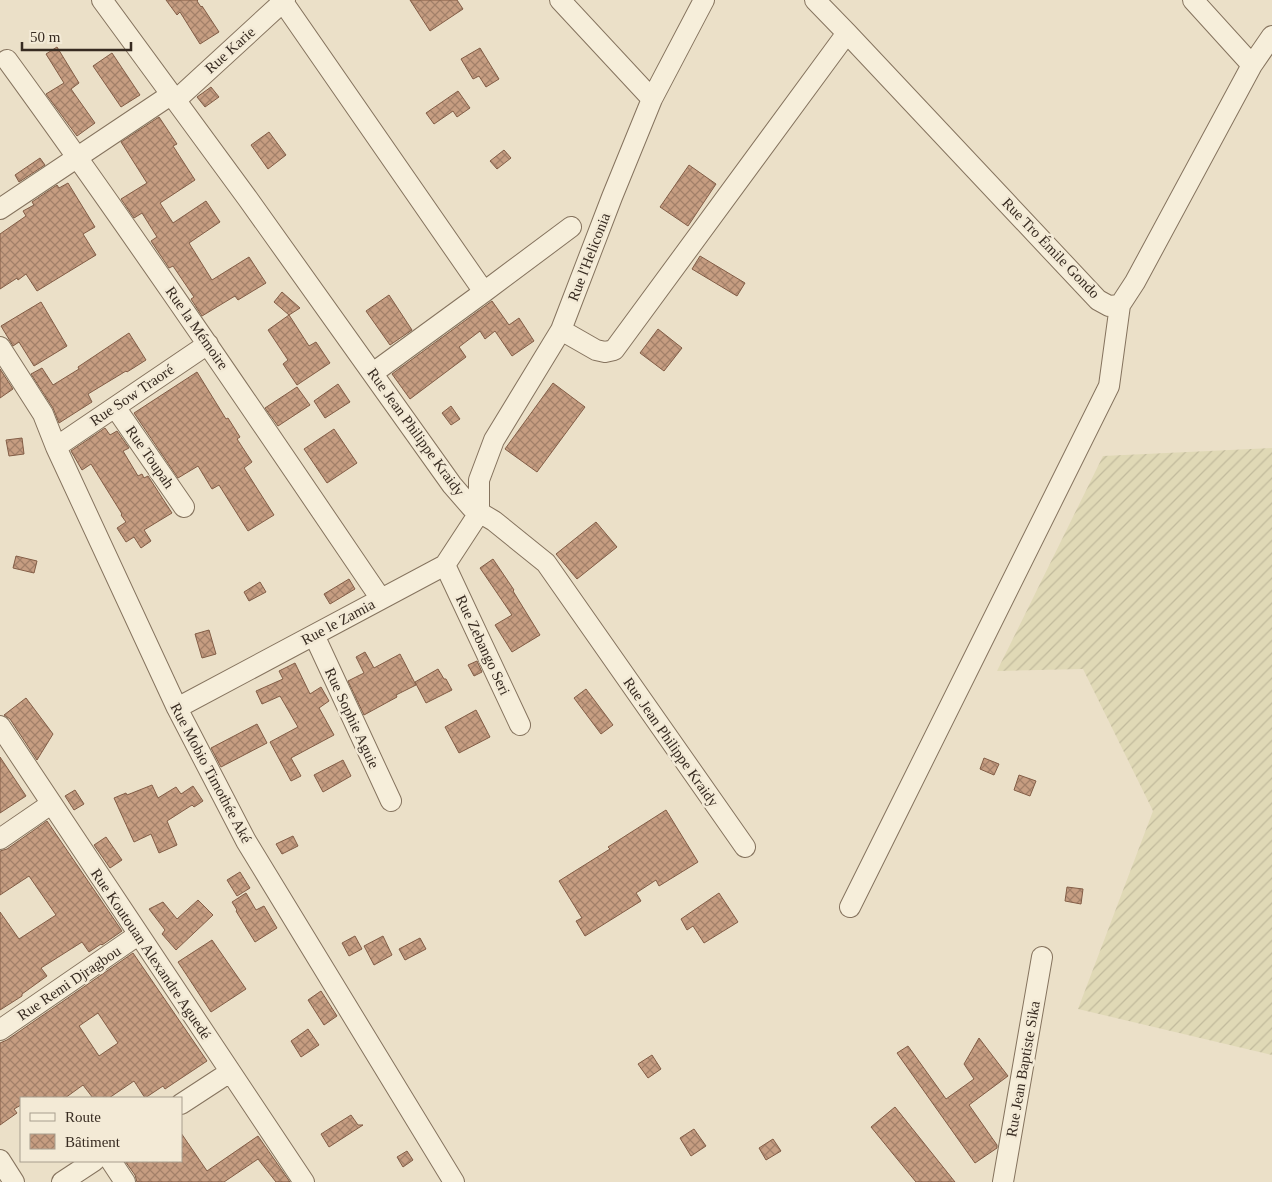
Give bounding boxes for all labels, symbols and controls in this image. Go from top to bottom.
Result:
scale bar [22,20,131,52]
street label: Rue Karie [202,23,258,76]
text: 50 m [30,29,61,45]
street label: Rue Tro Émile Gondo [999,195,1103,301]
street label: Rue l'Heliconia [565,210,613,303]
street label: Rue la Mémoire [162,283,232,373]
street label: Rue Sow Traoré [87,361,177,429]
street label: Rue Jean Philippe Kraidy [364,365,468,499]
street label: Rue Toupah [123,423,178,492]
street label: Rue Zebango Seri [453,593,513,697]
street label: Rue le Zamia [299,596,378,648]
street label: Rue Sophie Aguie [322,665,382,771]
street label: Rue Jean Philippe Kraidy [620,674,722,810]
street label: Rue Mobio Timothée Aké [167,700,255,846]
street label: Rue Koutouan Alexandre Aguedé [88,866,214,1043]
street label: Rue Remi Djragbou [14,942,124,1023]
street label: Rue Jean Baptiste Sika [1003,999,1043,1138]
legend [20,1097,182,1162]
text: Route [65,1109,101,1125]
text: Bâtiment [65,1134,121,1150]

